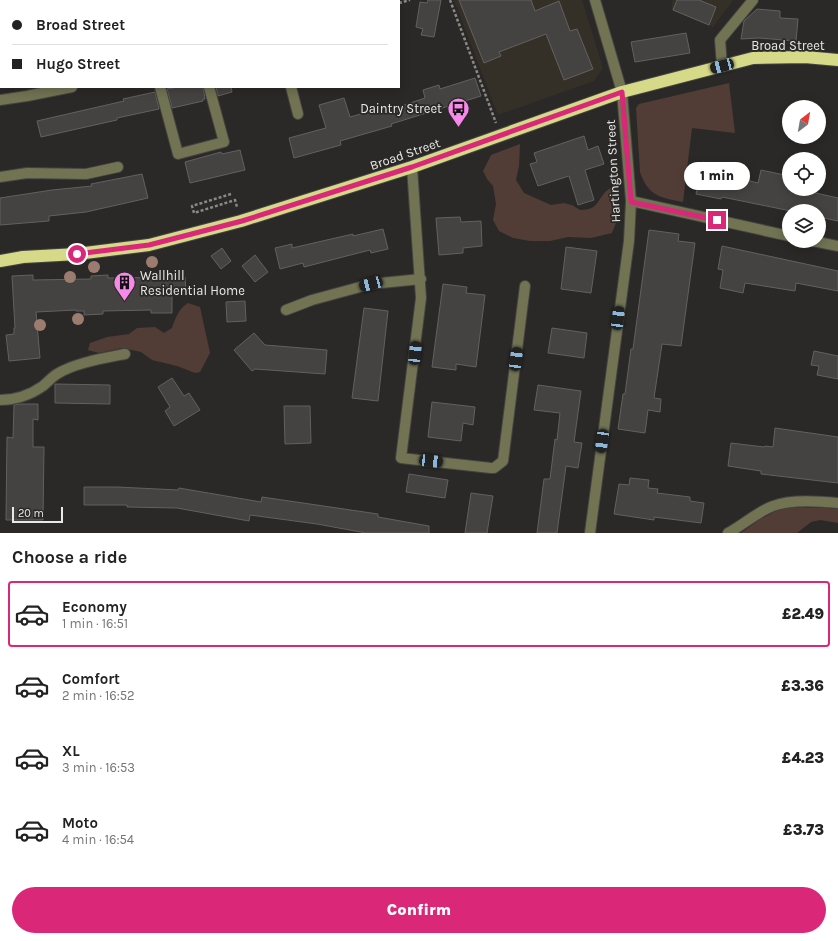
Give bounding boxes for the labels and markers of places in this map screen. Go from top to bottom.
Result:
bus stop icon: Daintry Street [445,95,471,128]
place label: Daintry Street [360,101,442,116]
place label: Wallhill Residential Home [140,268,245,298]
building icon: Wallhill Residential Home [111,269,137,302]

